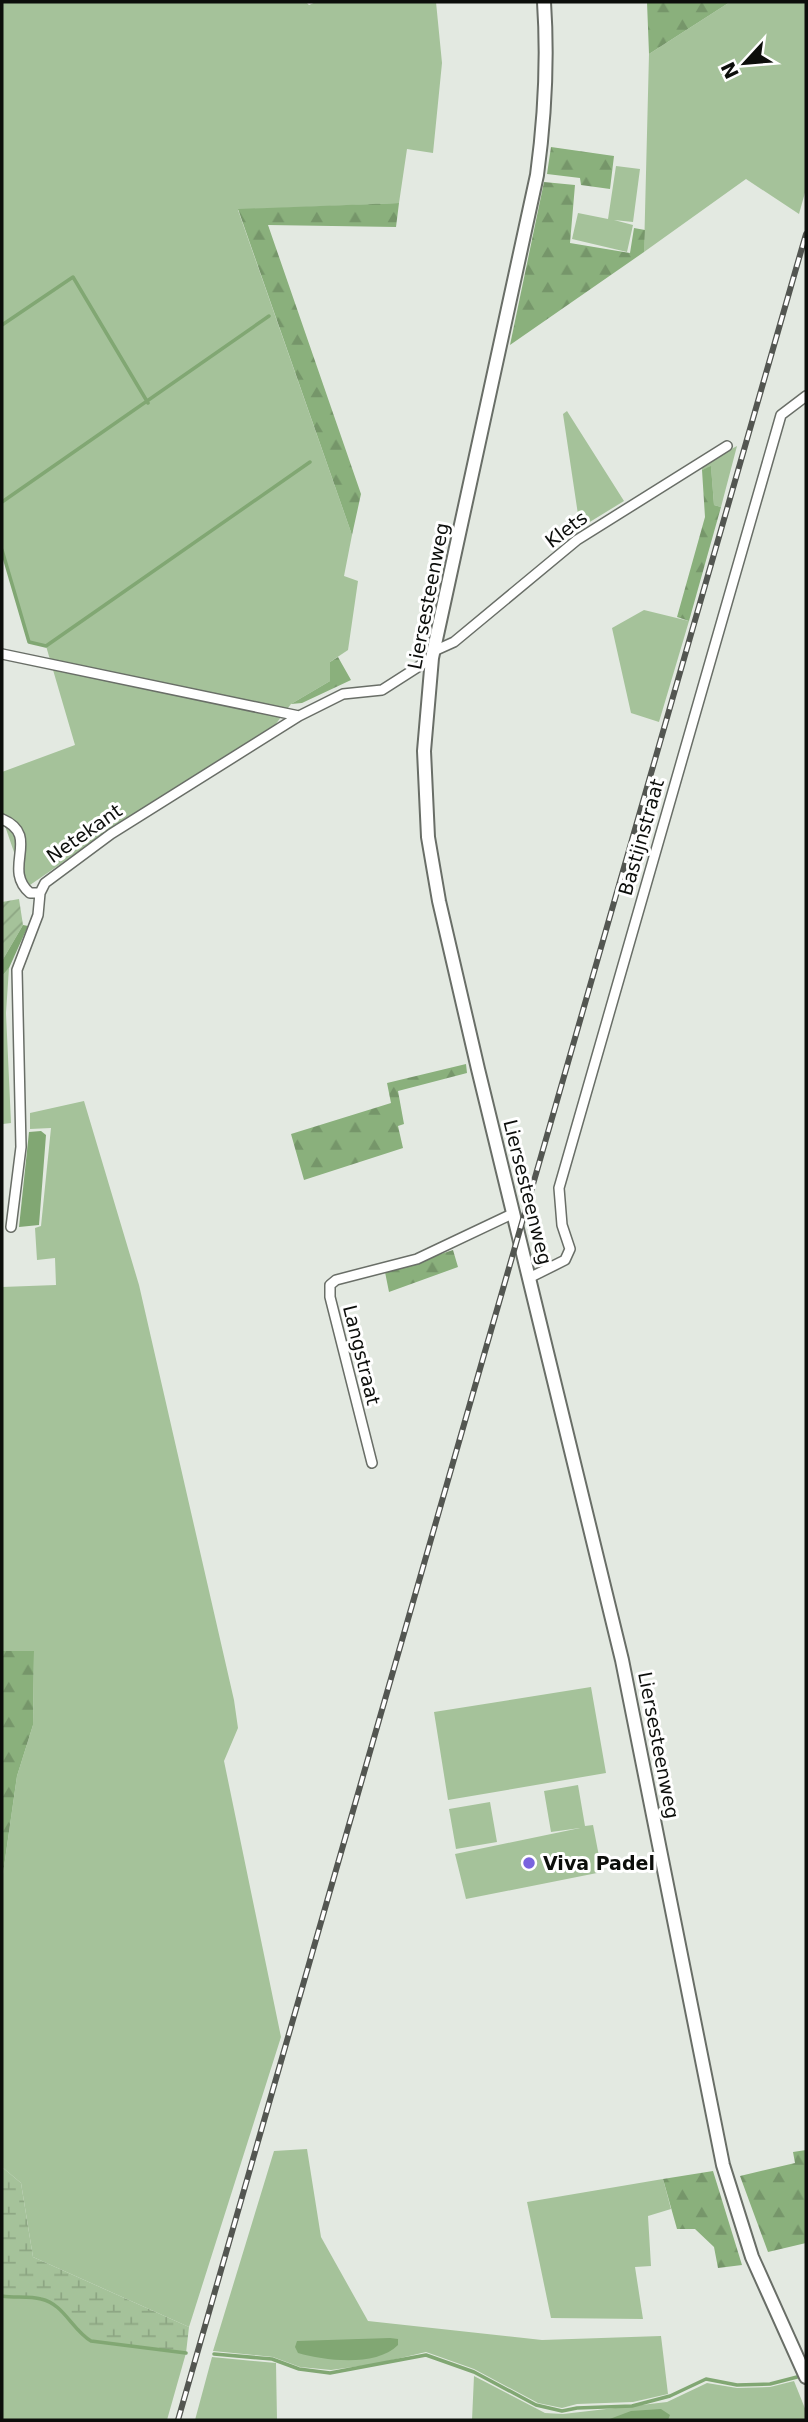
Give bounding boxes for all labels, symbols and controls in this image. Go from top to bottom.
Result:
north arrow [710,28,780,98]
text: N [716,58,743,82]
street label: Klets [541,506,591,552]
street label: Liersesteenweg [403,521,453,671]
street label: Bastijnstraat [614,776,668,898]
street label: Netekant [42,799,126,867]
street label: Liersesteenweg [499,1117,557,1267]
street label: Langstraat [339,1303,385,1407]
street label: Liersesteenweg [634,1670,684,1820]
place label: Viva Padel [543,1852,655,1874]
marker: Viva Padel [521,1855,537,1871]

